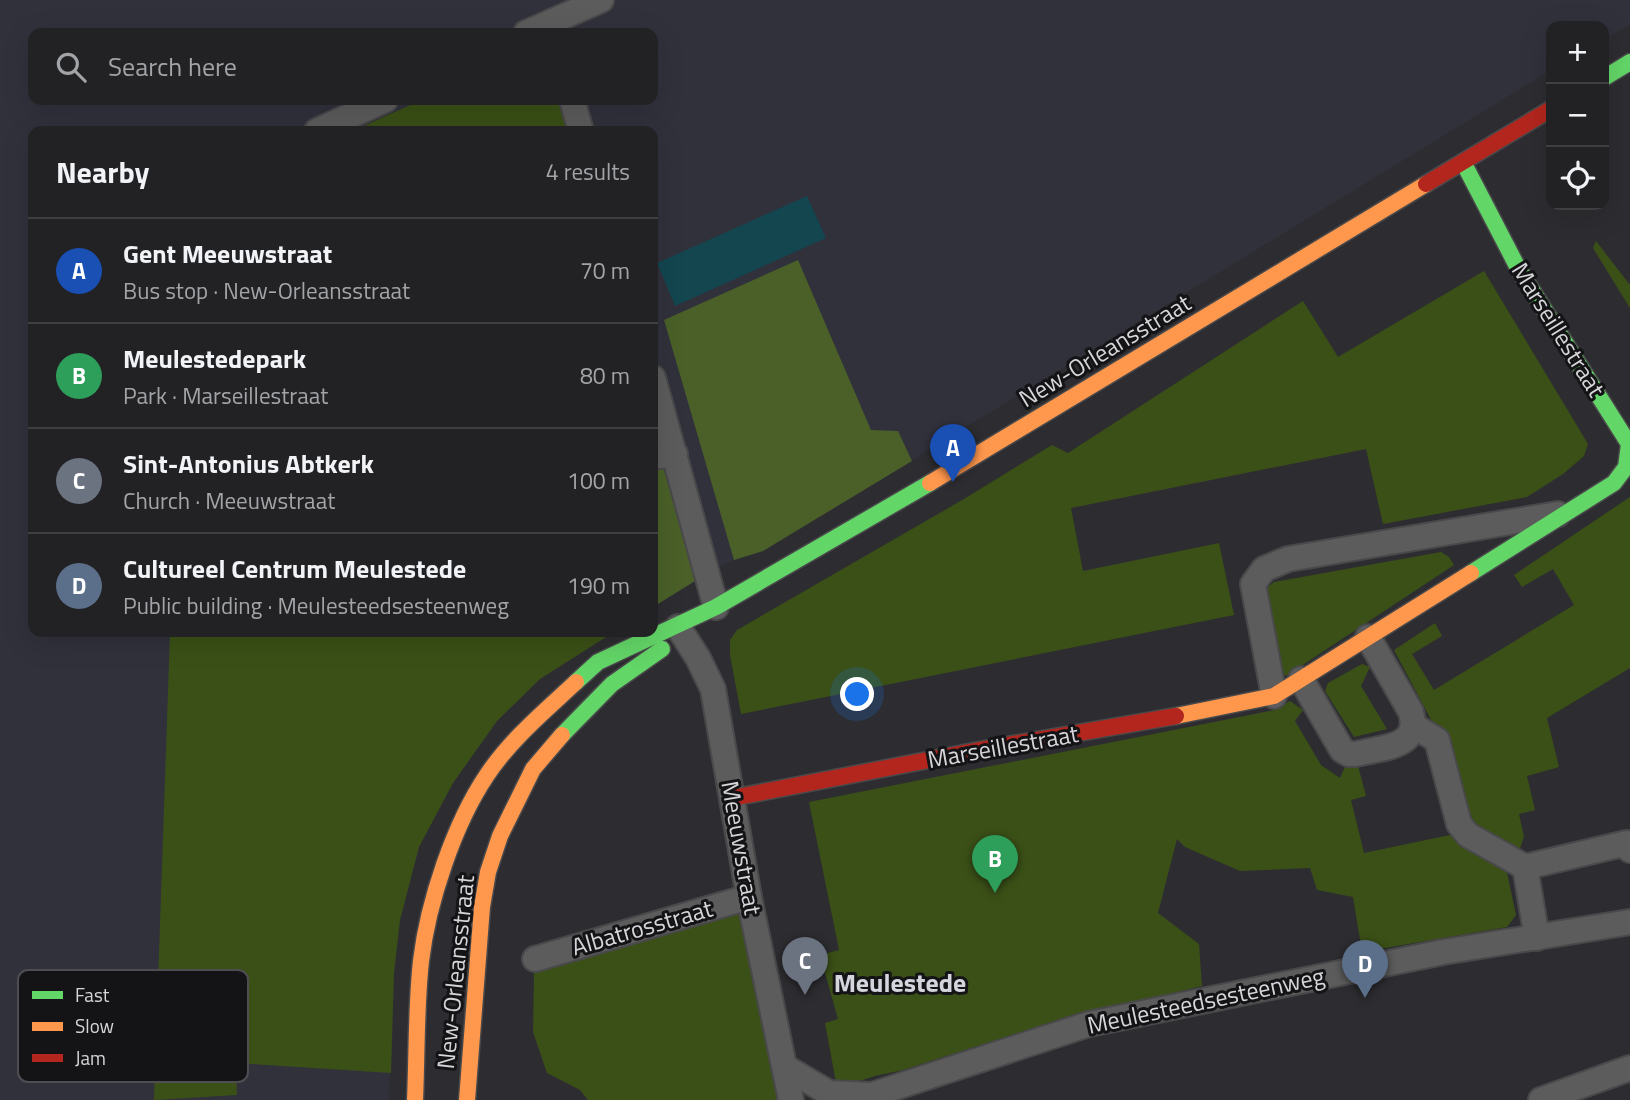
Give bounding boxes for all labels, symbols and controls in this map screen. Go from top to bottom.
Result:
map controls [1546,21,1609,210]
button: + [1546,21,1609,84]
search box [28,28,658,105]
text: Search here [108,47,237,86]
icon: search [52,48,90,86]
button: − [1546,84,1609,147]
button: locate [1546,147,1609,210]
text: Nearby [56,149,149,195]
text: 4 results [546,154,630,189]
text: Gent Meeuwstraat [123,234,332,273]
text: A [72,253,86,288]
text: 70 m [580,253,630,288]
street label: Marseillestraat [1503,255,1615,404]
text: Bus stop · New-Orleansstraat [123,273,410,308]
street label: New-Orleansstraat [1012,284,1198,416]
text: Meulestedepark [123,339,306,378]
text: B [72,358,86,393]
text: 80 m [580,358,630,393]
text: Park · Marseillestraat [123,378,328,413]
pin: A [930,424,976,482]
text: Sint-Antonius Abtkerk [123,444,374,483]
text: C [73,463,85,498]
text: 100 m [567,463,630,498]
text: Church · Meeuwstraat [123,483,335,518]
text: Cultureel Centrum Meulestede [123,549,466,588]
text: D [72,568,86,603]
text: 190 m [567,568,630,603]
text: Public building · Meulesteedsesteenweg [123,588,509,623]
your location [840,677,874,711]
street label: Marseillestraat [925,715,1082,777]
street label: Meeuwstraat [712,778,772,918]
pin: B [972,835,1018,893]
street label: New-Orleansstraat [427,873,483,1071]
street label: Albatrosstraat [567,890,717,964]
pin: C [782,937,828,995]
pin: D [1342,940,1388,998]
street label: Meulesteedsesteenweg [1084,957,1328,1043]
district label: Meulestede [834,963,966,1002]
legend [18,970,248,1082]
text: Fast [75,980,110,1009]
text: Slow [75,1011,114,1040]
text: Jam [75,1043,106,1072]

